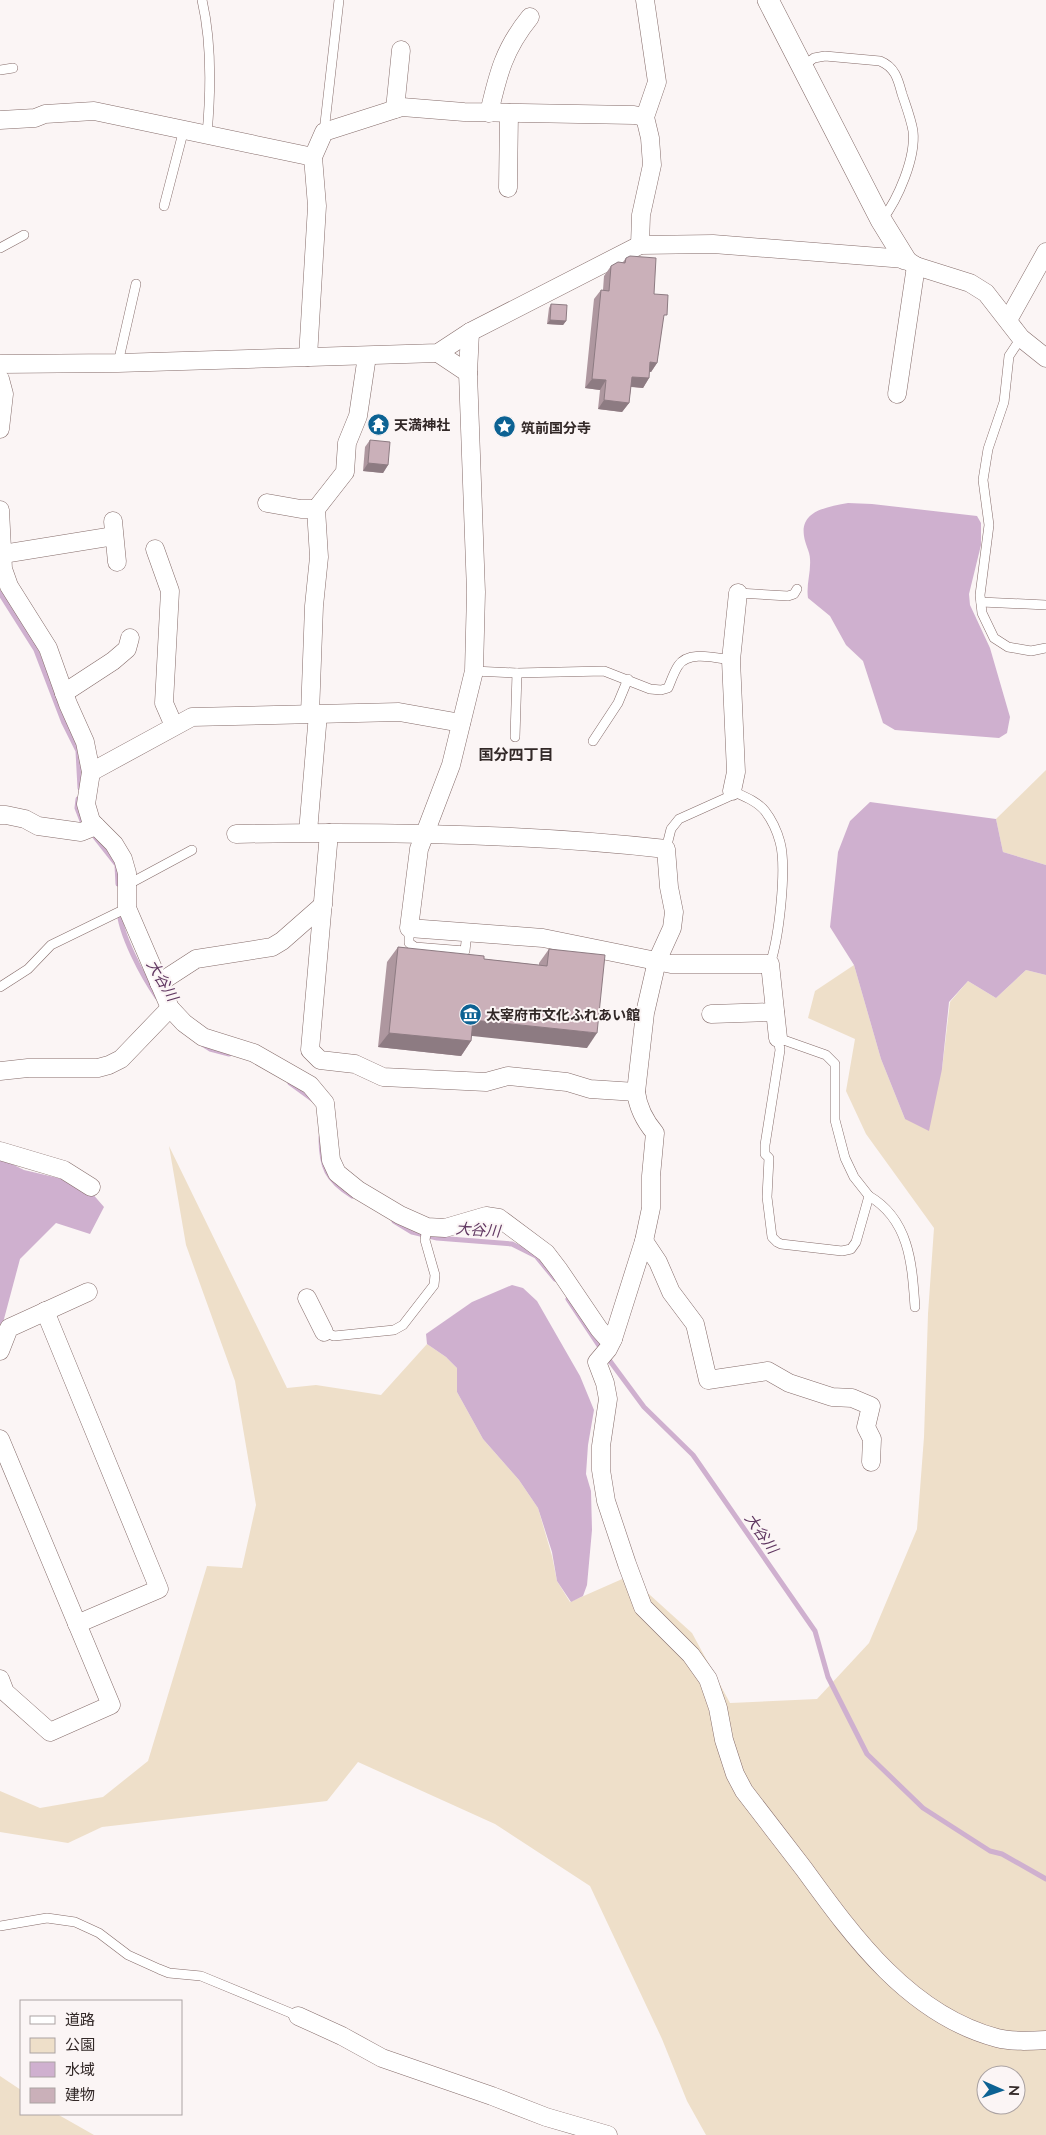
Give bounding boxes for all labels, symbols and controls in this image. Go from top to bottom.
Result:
temple icon: 天満神社 [366,412,390,436]
place icon: 筑前国分寺 [493,415,517,439]
place label: 天満神社 [394,416,450,433]
place label: 筑前国分寺 [521,419,591,436]
district label: 国分四丁目 [478,745,554,763]
water label: 大谷川 [144,956,183,1006]
museum icon: 太宰府市文化ふれあい館 [458,1002,482,1026]
place label: 太宰府市文化ふれあい館 [486,1006,640,1023]
water label: 大谷川 [455,1218,503,1240]
water label: 大谷川 [742,1509,783,1558]
legend [20,2000,182,2115]
text: 道路 [65,2010,95,2028]
text: 公園 [65,2035,95,2053]
text: 水域 [65,2060,95,2078]
north arrow [976,2065,1026,2115]
text: 建物 [65,2085,95,2103]
text: N [1006,2085,1023,2096]

